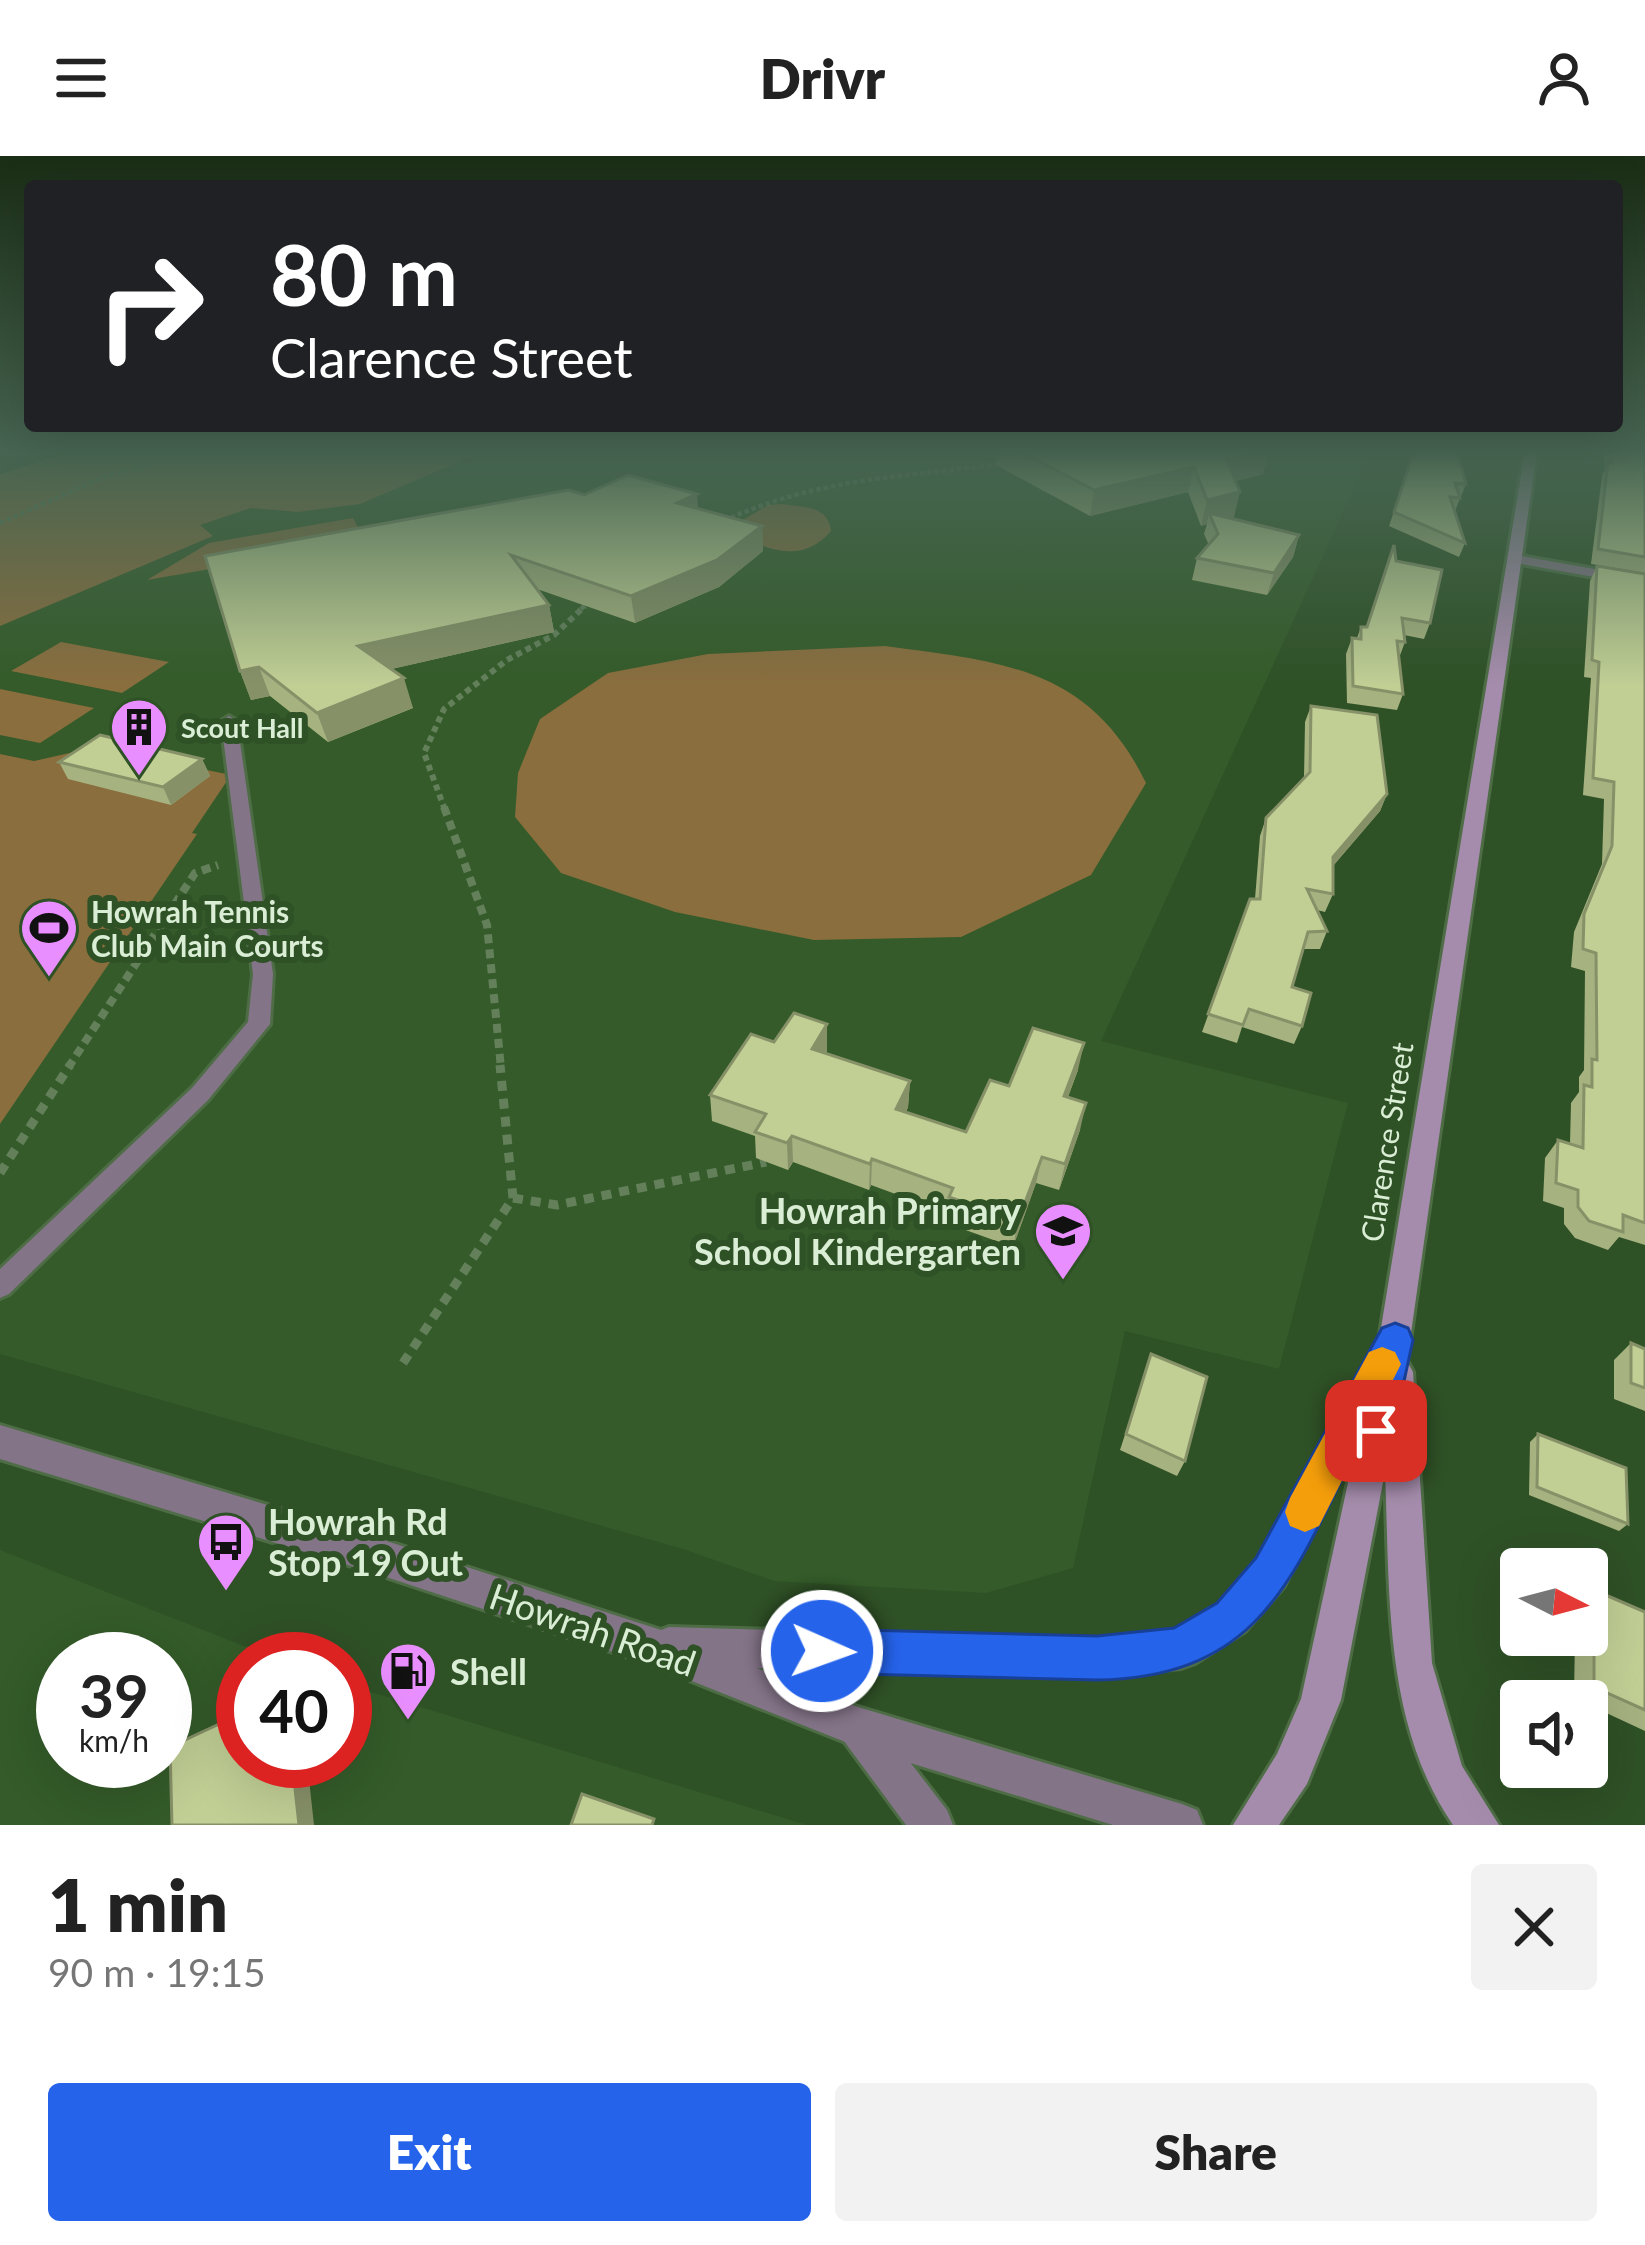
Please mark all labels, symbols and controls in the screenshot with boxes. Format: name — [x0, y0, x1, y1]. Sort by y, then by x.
icon: menu — [48, 45, 114, 111]
icon: person — [1531, 45, 1597, 111]
text: Drivr — [760, 46, 885, 111]
text: 80 m — [270, 223, 458, 324]
icon: right — [72, 228, 228, 384]
text: Clarence Street — [270, 325, 633, 390]
building icon: Scout Hall — [108, 696, 170, 778]
place label: Scout Hall — [181, 711, 303, 744]
place label: Howrah Tennis Club Main Courts — [91, 893, 324, 963]
sports icon: Howrah Tennis Club Main Courts — [18, 897, 80, 979]
street label: Clarence Street — [1352, 1039, 1420, 1244]
place label: Howrah Primary School Kindergarten — [694, 1188, 1021, 1273]
school or university icon: Howrah Primary School Kindergarten — [1032, 1200, 1094, 1282]
pin — [1325, 1380, 1427, 1482]
icon: arrive — [1343, 1398, 1409, 1464]
place label: Howrah Rd Stop 19 Out — [268, 1499, 464, 1584]
bus stop icon: Howrah Rd Stop 19 Out — [195, 1511, 257, 1593]
north arrow — [1500, 1548, 1608, 1656]
map controls — [1500, 1548, 1608, 1788]
street label: Howrah Road — [484, 1573, 702, 1685]
position arrow — [759, 1588, 885, 1714]
speed limit sign: 40 — [216, 1632, 372, 1788]
fuel station icon: Shell — [377, 1640, 439, 1722]
place label: Shell — [450, 1649, 527, 1693]
text: 39 — [79, 1659, 149, 1731]
button: sound — [1500, 1680, 1608, 1788]
text: km/h — [79, 1722, 149, 1758]
text: 1 min — [48, 1861, 228, 1947]
button: close — [1471, 1864, 1597, 1990]
text: 90 m · 19:15 — [48, 1949, 266, 1995]
button: Exit — [48, 2083, 811, 2221]
button: Share — [835, 2083, 1597, 2221]

